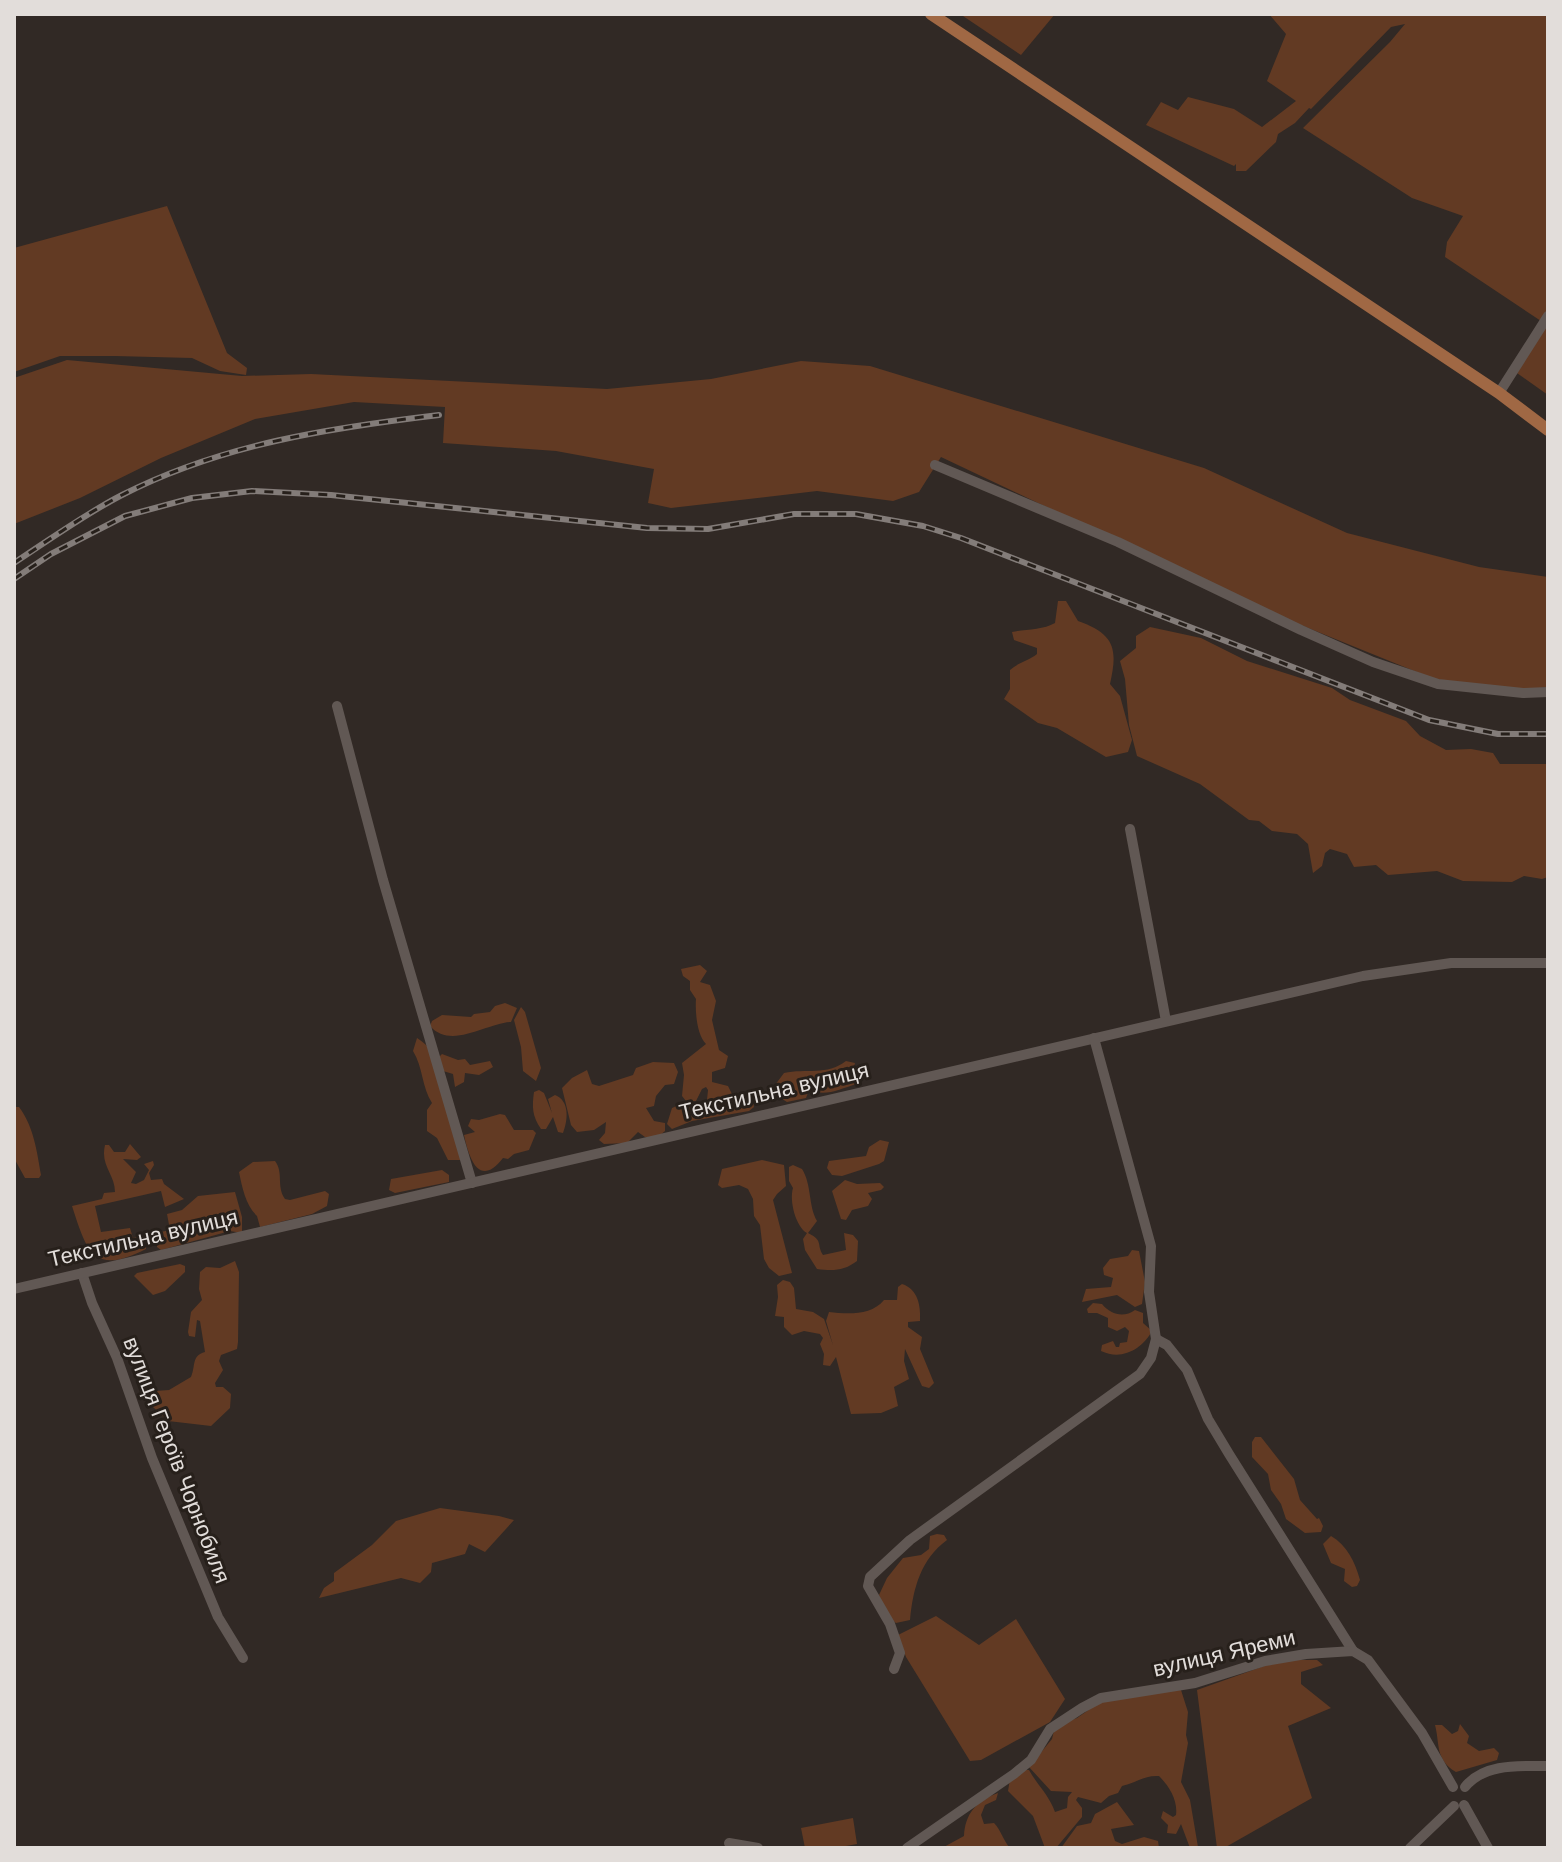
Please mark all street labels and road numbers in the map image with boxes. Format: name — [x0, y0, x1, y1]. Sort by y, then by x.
street label: Текстильна вулиця — [677, 1057, 871, 1125]
street label: Текстильна вулиця — [46, 1204, 240, 1272]
street label: вулиця Героїв Чорнобиля — [118, 1333, 236, 1587]
street label: вулиця Яреми — [1150, 1624, 1298, 1682]

